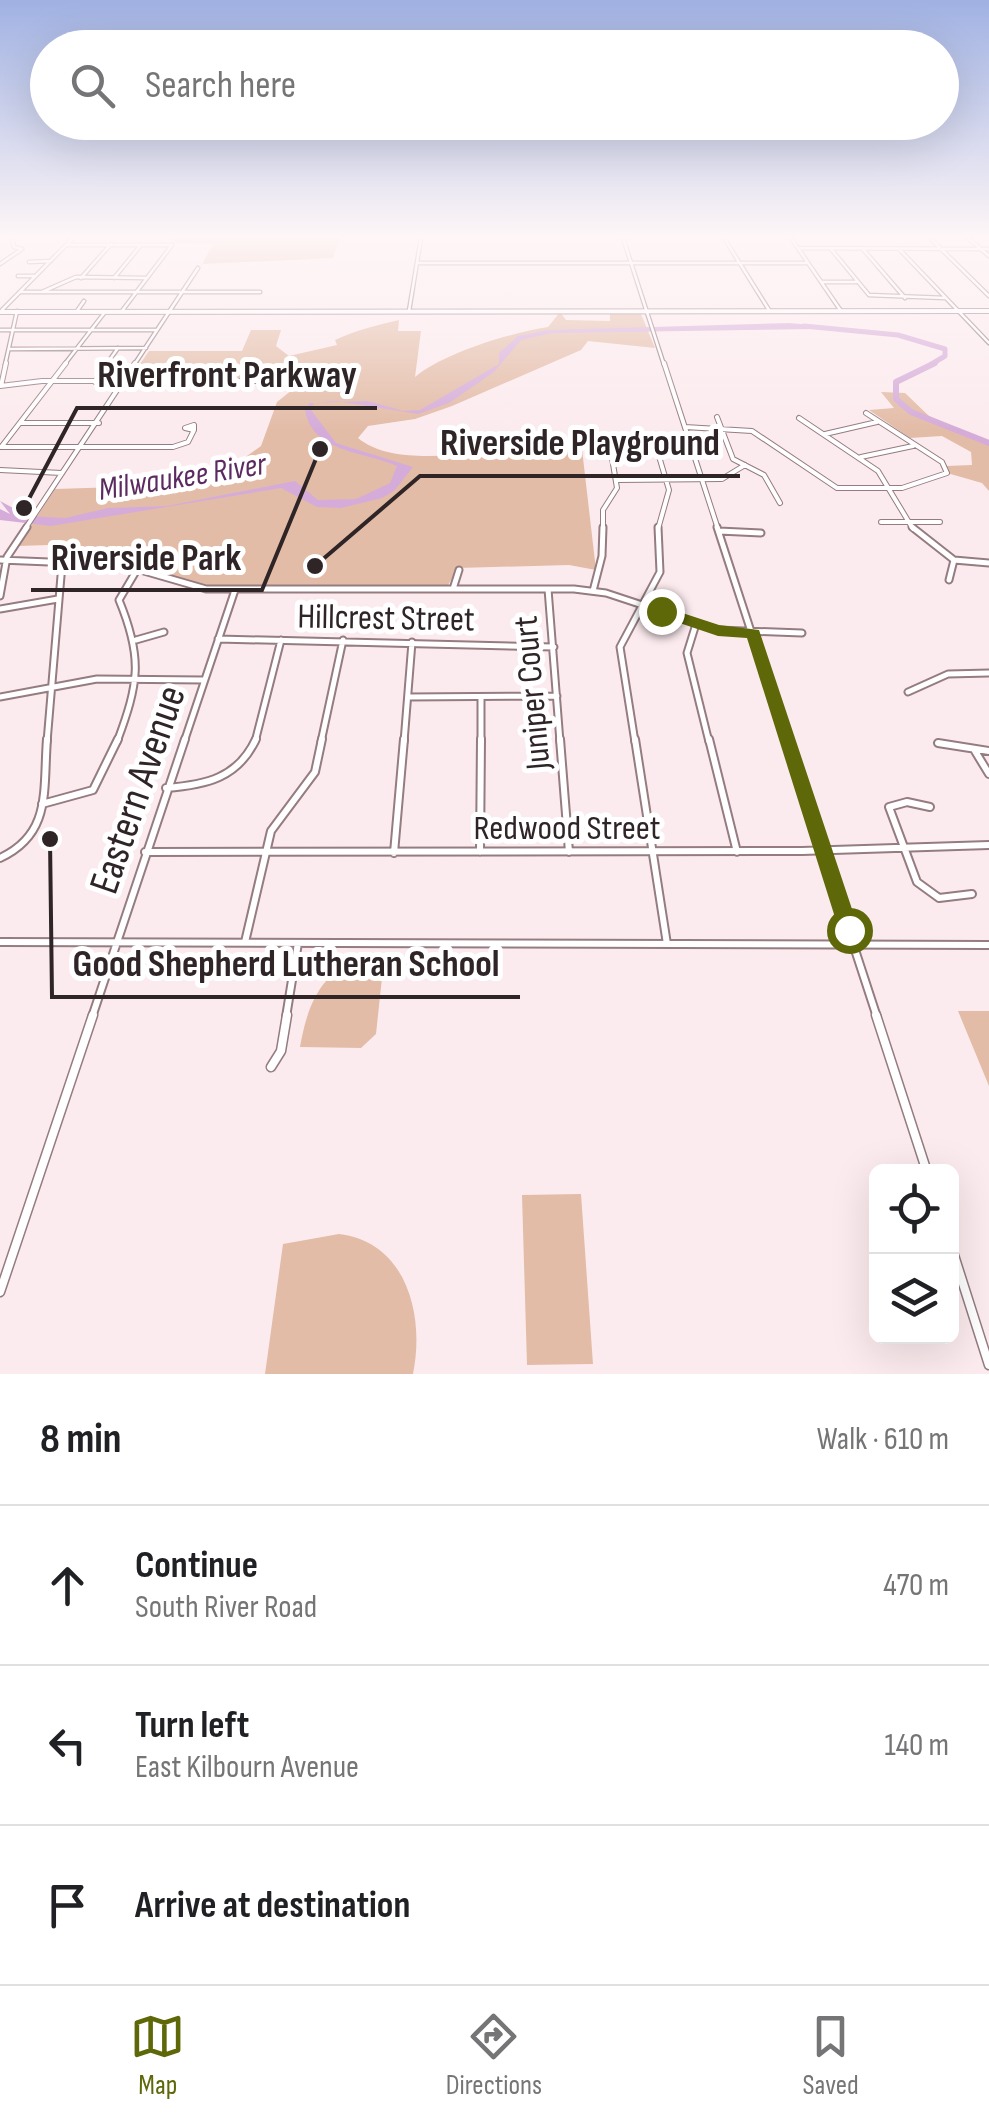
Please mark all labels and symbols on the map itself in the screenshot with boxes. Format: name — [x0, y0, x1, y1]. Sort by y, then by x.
callout: Riverfront Parkway — [77, 340, 377, 408]
text: Riverfront Parkway — [97, 353, 357, 398]
callout: Riverside Playground — [420, 408, 740, 476]
text: Riverside Playground — [440, 421, 720, 466]
water label: Milwaukee River — [96, 445, 270, 510]
callout: Riverside Park — [31, 522, 262, 590]
text: Riverside Park — [51, 536, 241, 581]
route end — [639, 589, 685, 635]
street label: Hillcrest Street — [297, 595, 475, 642]
street label: Juniper Court — [504, 614, 561, 773]
street label: Eastern Avenue — [79, 679, 198, 901]
street label: Redwood Street — [474, 807, 660, 850]
route start — [827, 908, 873, 954]
callout: Good Shepherd Lutheran School — [52, 929, 520, 997]
text: Good Shepherd Lutheran School — [72, 942, 500, 987]

